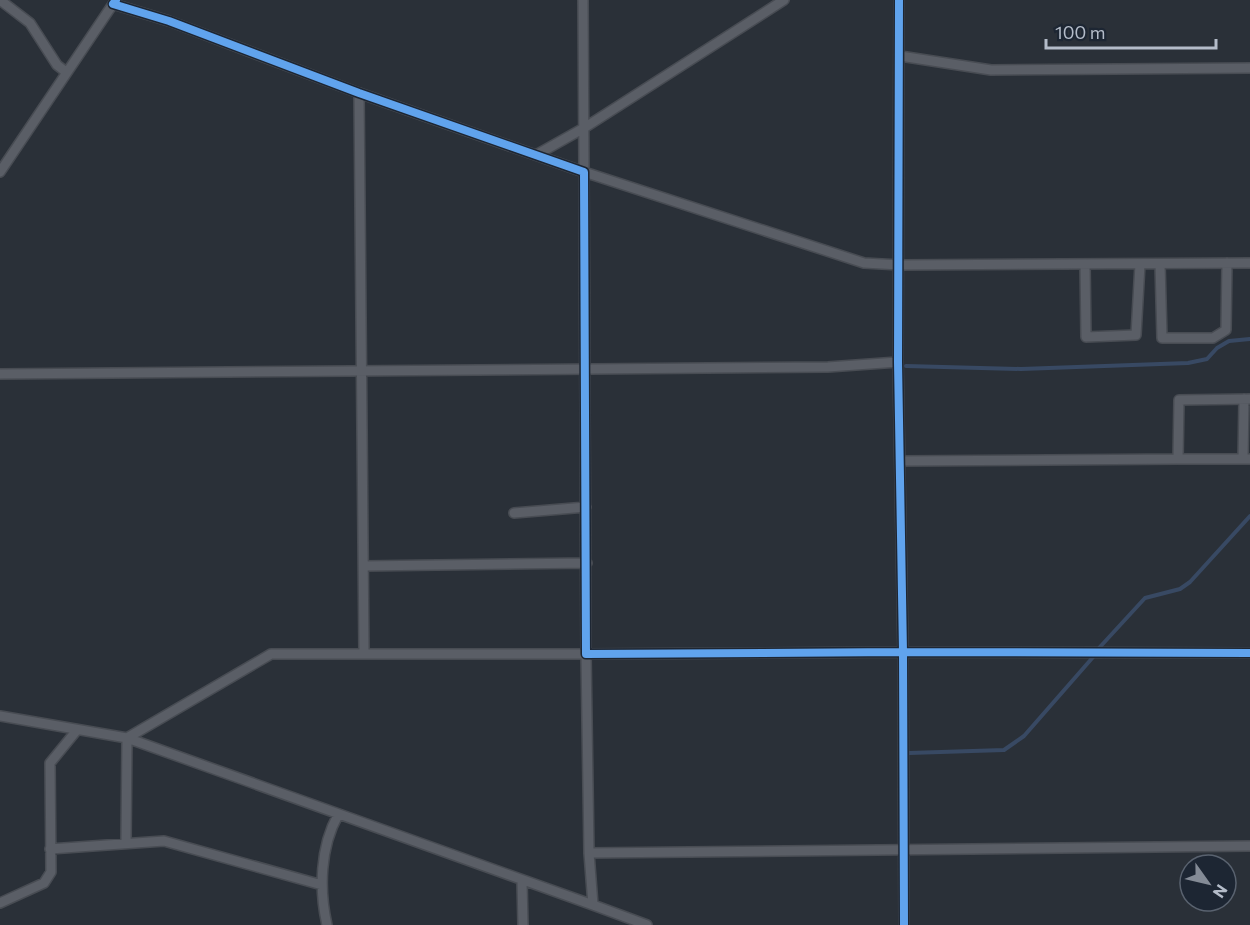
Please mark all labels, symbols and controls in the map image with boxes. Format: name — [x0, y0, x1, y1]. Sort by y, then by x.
scale bar — [1046, 12, 1216, 50]
text: 100 m — [1055, 21, 1105, 43]
north arrow — [1178, 853, 1238, 913]
text: N — [1210, 881, 1232, 902]

